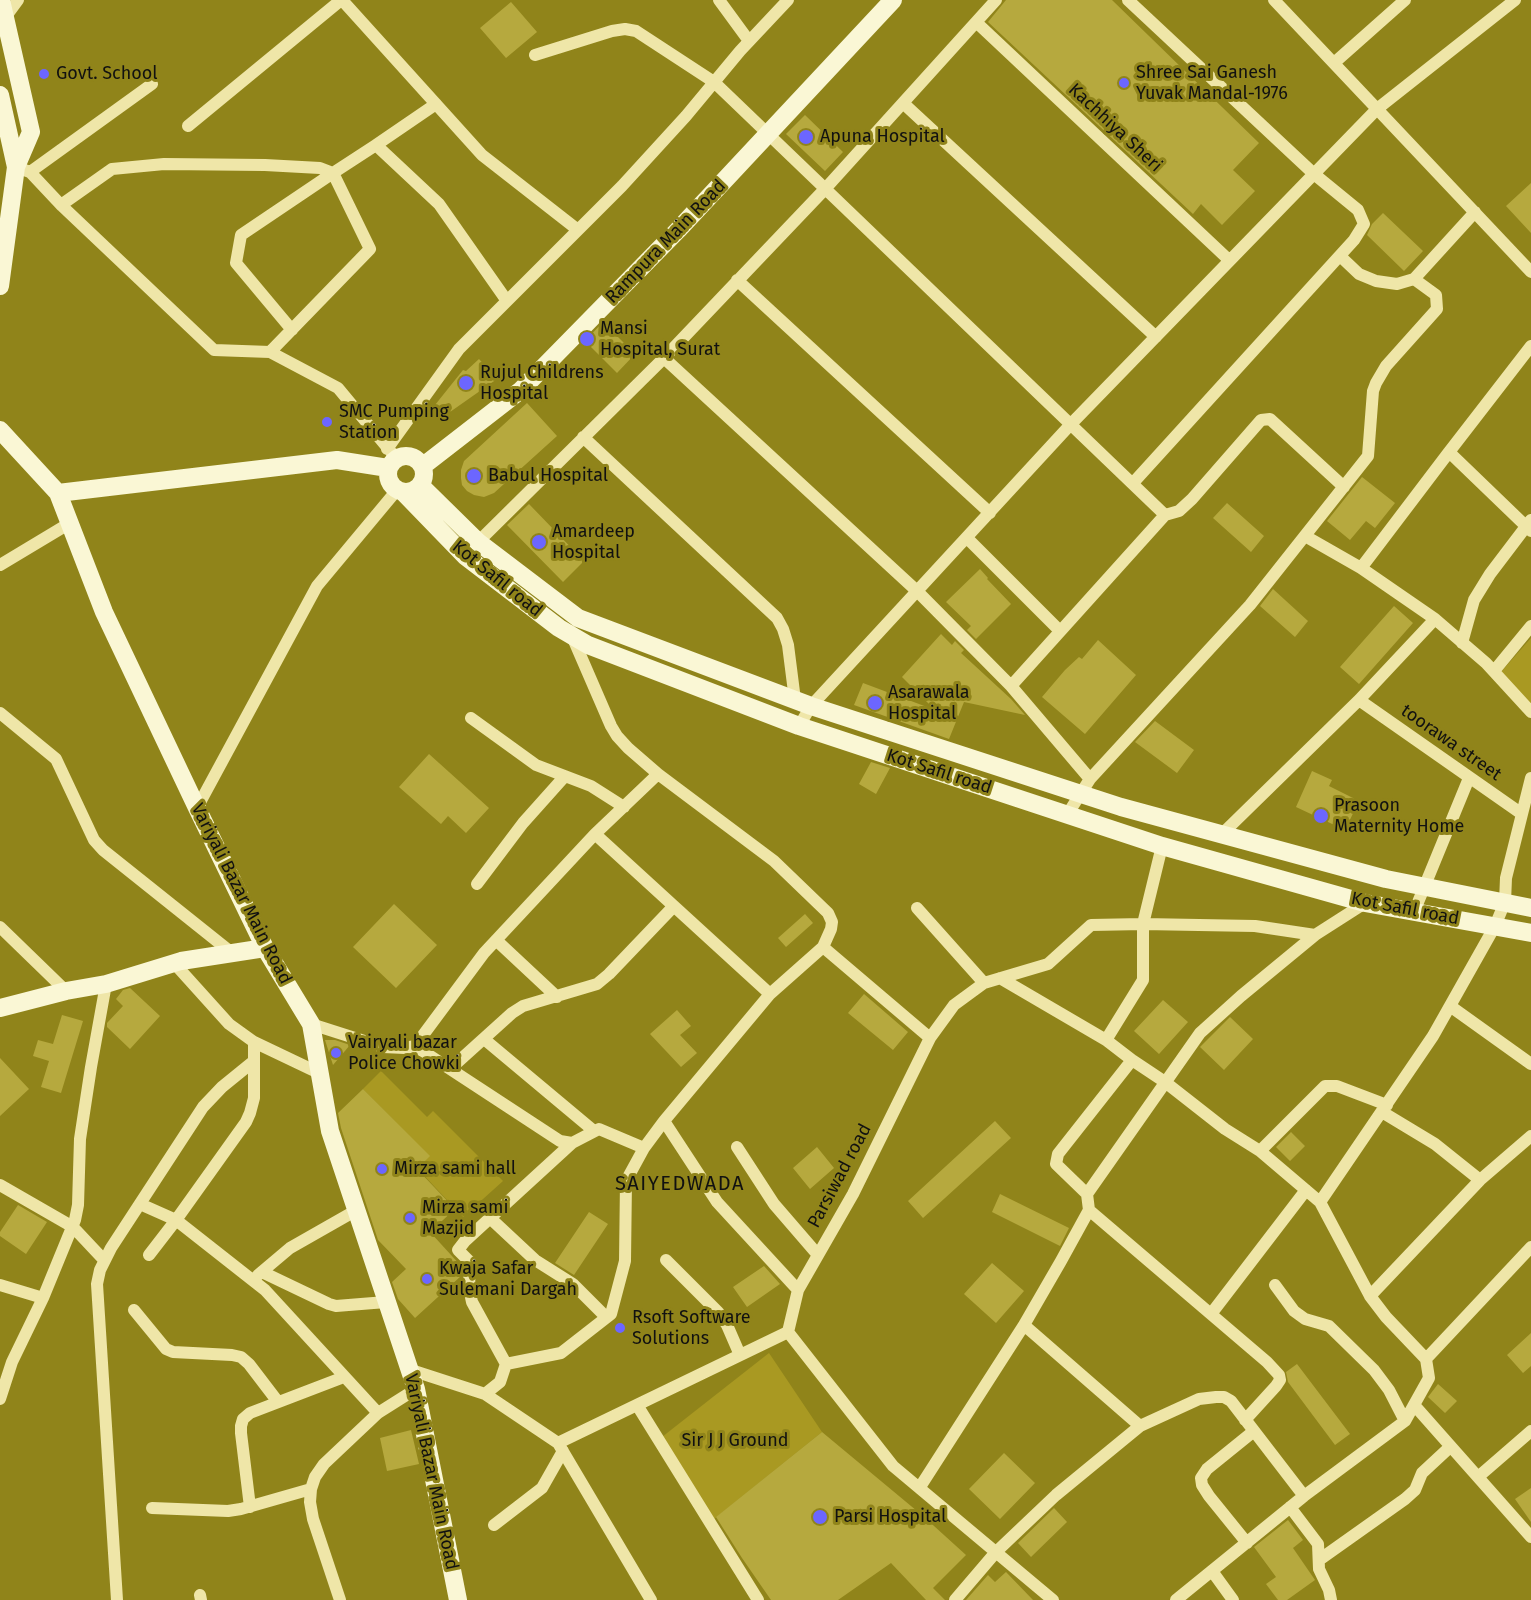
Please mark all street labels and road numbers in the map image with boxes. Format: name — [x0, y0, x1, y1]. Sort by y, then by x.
street label: Kachhiya Sheri — [1064, 79, 1166, 177]
street label: Rampura Main Road — [601, 176, 731, 308]
street label: Kot Safil road — [448, 536, 546, 622]
street label: toorawa street — [1396, 700, 1506, 786]
street label: Kot Safil road — [884, 745, 994, 799]
street label: Variyali Bazar Main Road — [186, 800, 296, 988]
street label: Kot Safil road — [1349, 888, 1461, 930]
street label: Parsiwad road — [804, 1120, 876, 1232]
street label: Variyali Bazar Main Road — [400, 1372, 462, 1572]

